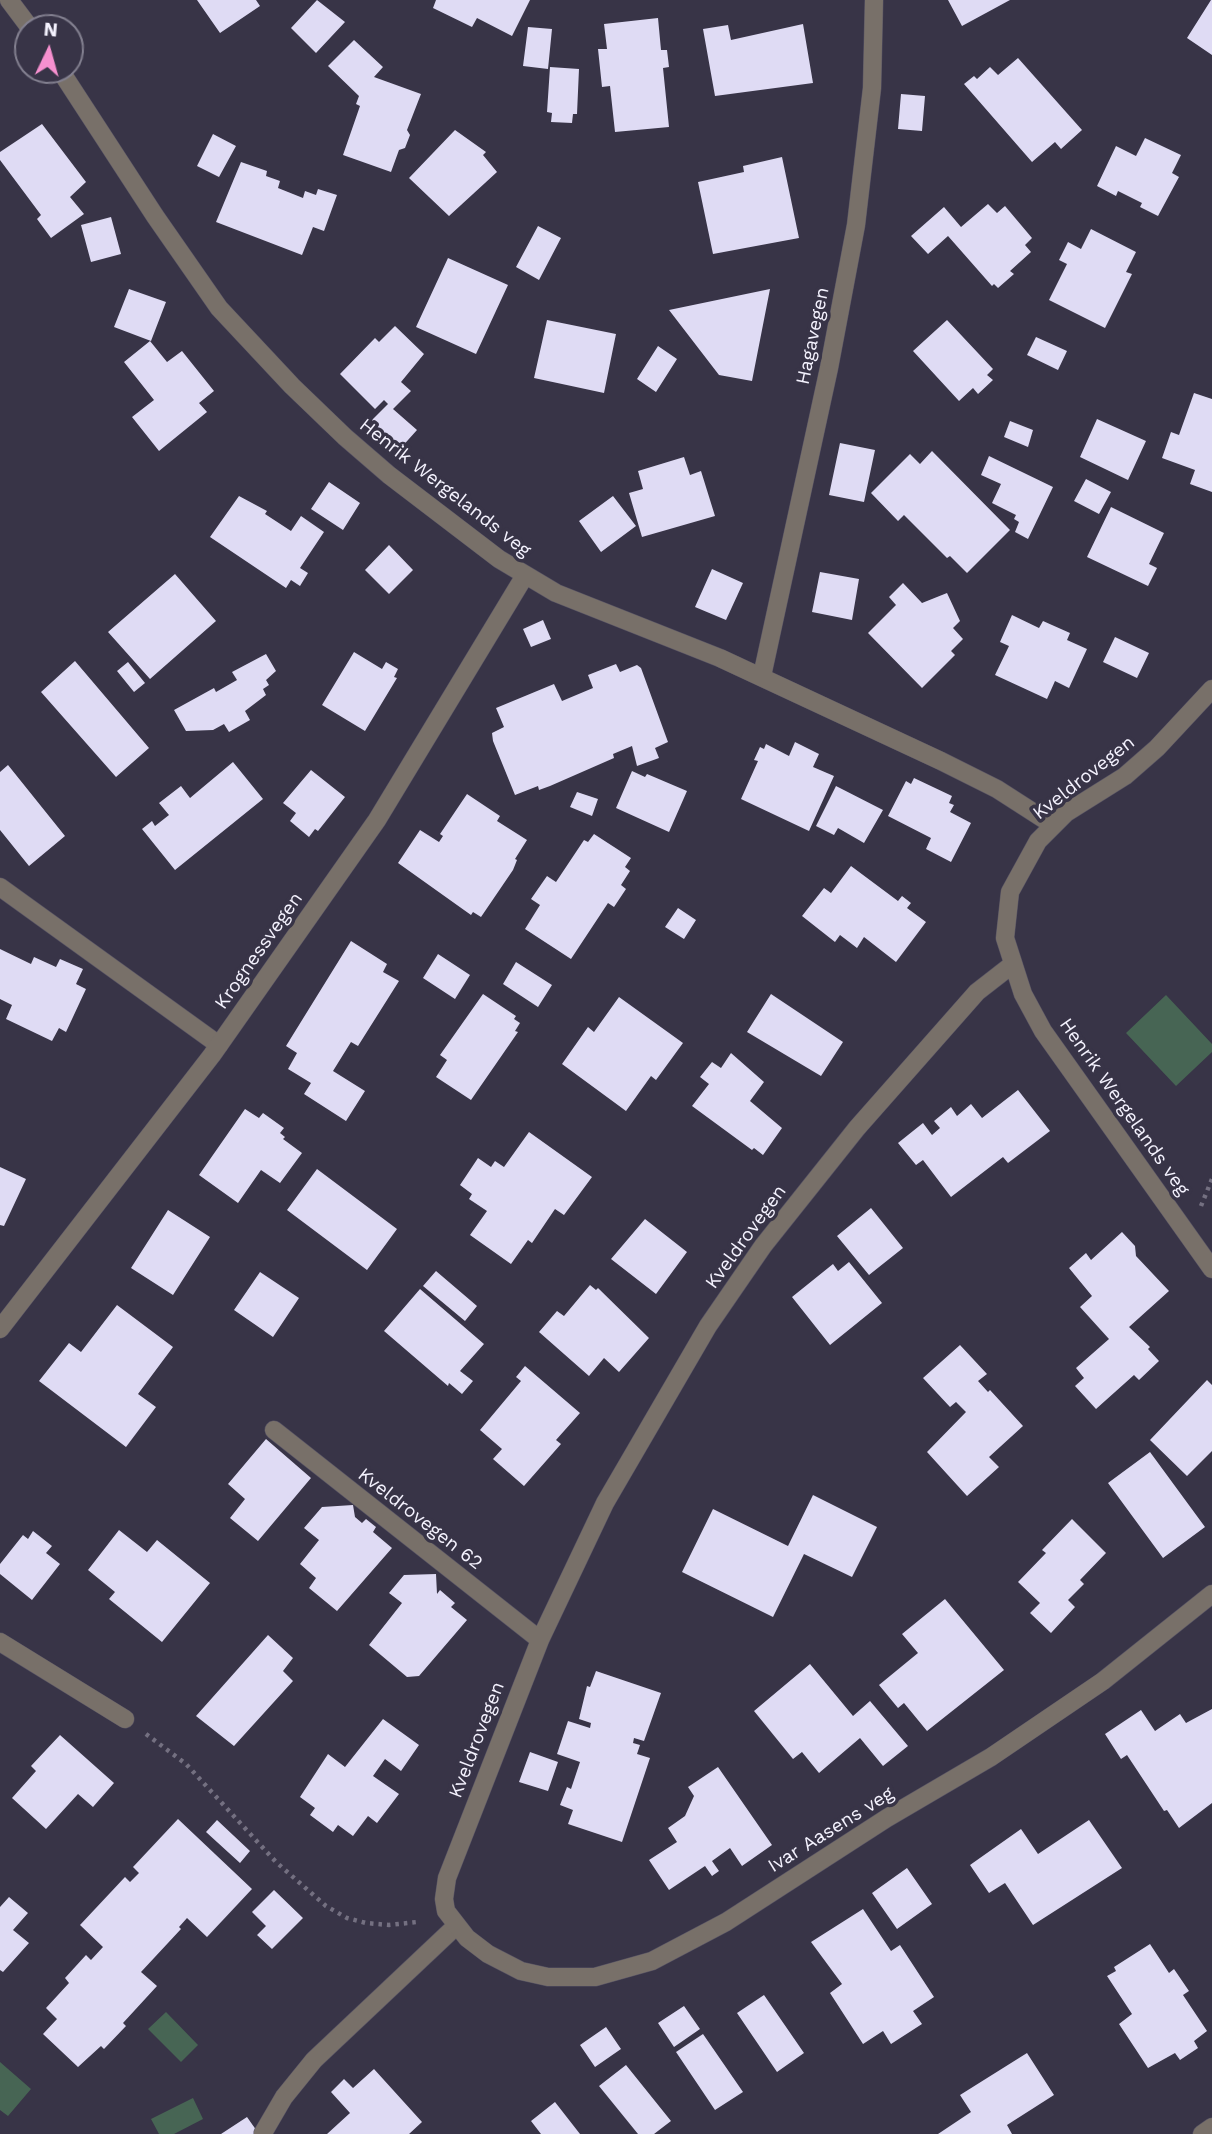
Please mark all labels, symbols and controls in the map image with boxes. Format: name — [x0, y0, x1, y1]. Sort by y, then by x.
north arrow — [14, 14, 84, 84]
text: N — [43, 18, 59, 42]
street label: Hagavegen — [792, 285, 834, 387]
street label: Henrik Wergelands veg — [355, 414, 535, 562]
street label: Kveldrovegen — [1029, 731, 1139, 825]
street label: Krognessvegen — [210, 888, 308, 1014]
street label: Henrik Wergelands veg — [1054, 1014, 1194, 1200]
street label: Kveldrovegen — [701, 1181, 791, 1293]
street label: Kveldrovegen 62 — [353, 1463, 487, 1575]
street label: Kveldrovegen — [444, 1679, 510, 1801]
street label: Ivar Aasens veg — [764, 1782, 898, 1878]

